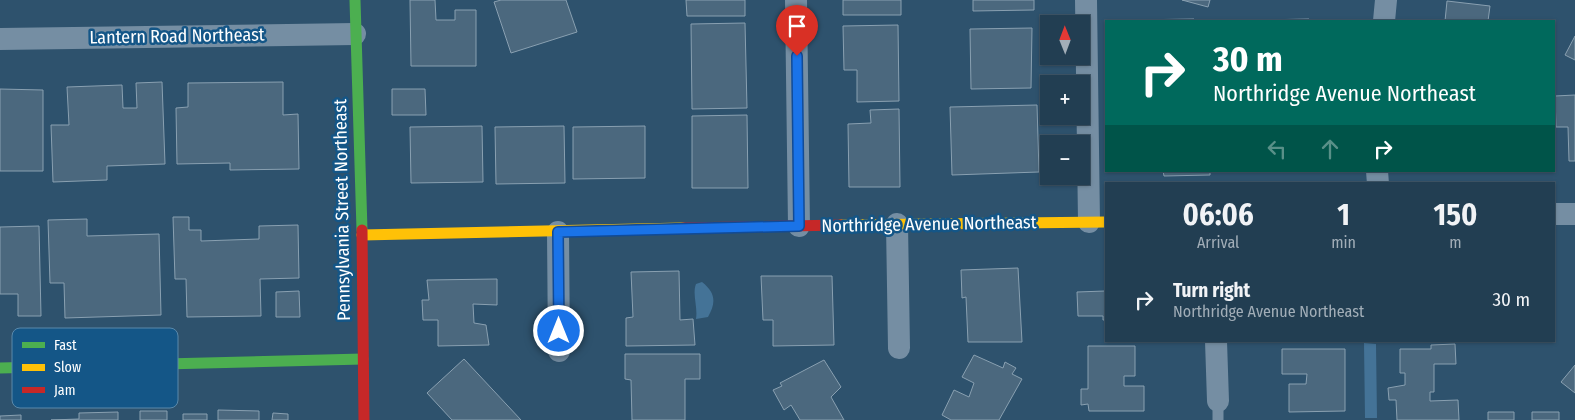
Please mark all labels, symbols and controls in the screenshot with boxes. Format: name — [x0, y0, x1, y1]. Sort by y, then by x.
pin — [776, 5, 818, 56]
icon: arrive — [783, 12, 811, 40]
north arrow — [1040, 15, 1090, 65]
map controls — [1040, 15, 1090, 185]
street label: Lantern Road Northeast — [89, 23, 265, 49]
text: 30 m — [1213, 38, 1283, 80]
icon: right — [1130, 40, 1195, 105]
button: + — [1040, 75, 1090, 125]
text: Northridge Avenue Northeast — [1213, 80, 1476, 107]
street label: Pennsylvania Street Northeast — [329, 99, 355, 321]
button: − — [1040, 135, 1090, 185]
icon: left — [1263, 135, 1291, 163]
icon: ahead — [1316, 135, 1344, 163]
icon: right — [1369, 135, 1397, 163]
text: 06:06 — [1183, 197, 1254, 233]
text: 1 — [1337, 197, 1350, 233]
text: 150 — [1434, 197, 1477, 233]
street label: Northridge Avenue Northeast — [821, 211, 1037, 237]
text: Arrival — [1197, 233, 1239, 252]
text: min — [1331, 233, 1356, 252]
text: m — [1449, 233, 1462, 252]
text: Turn right — [1173, 279, 1250, 302]
icon: right — [1130, 286, 1158, 314]
text: 30 m — [1492, 288, 1530, 311]
text: Northridge Avenue Northeast — [1173, 302, 1364, 321]
position arrow — [532, 304, 584, 356]
legend — [12, 328, 178, 408]
text: Fast — [54, 337, 77, 354]
text: Slow — [54, 359, 81, 376]
text: Jam — [54, 382, 75, 399]

